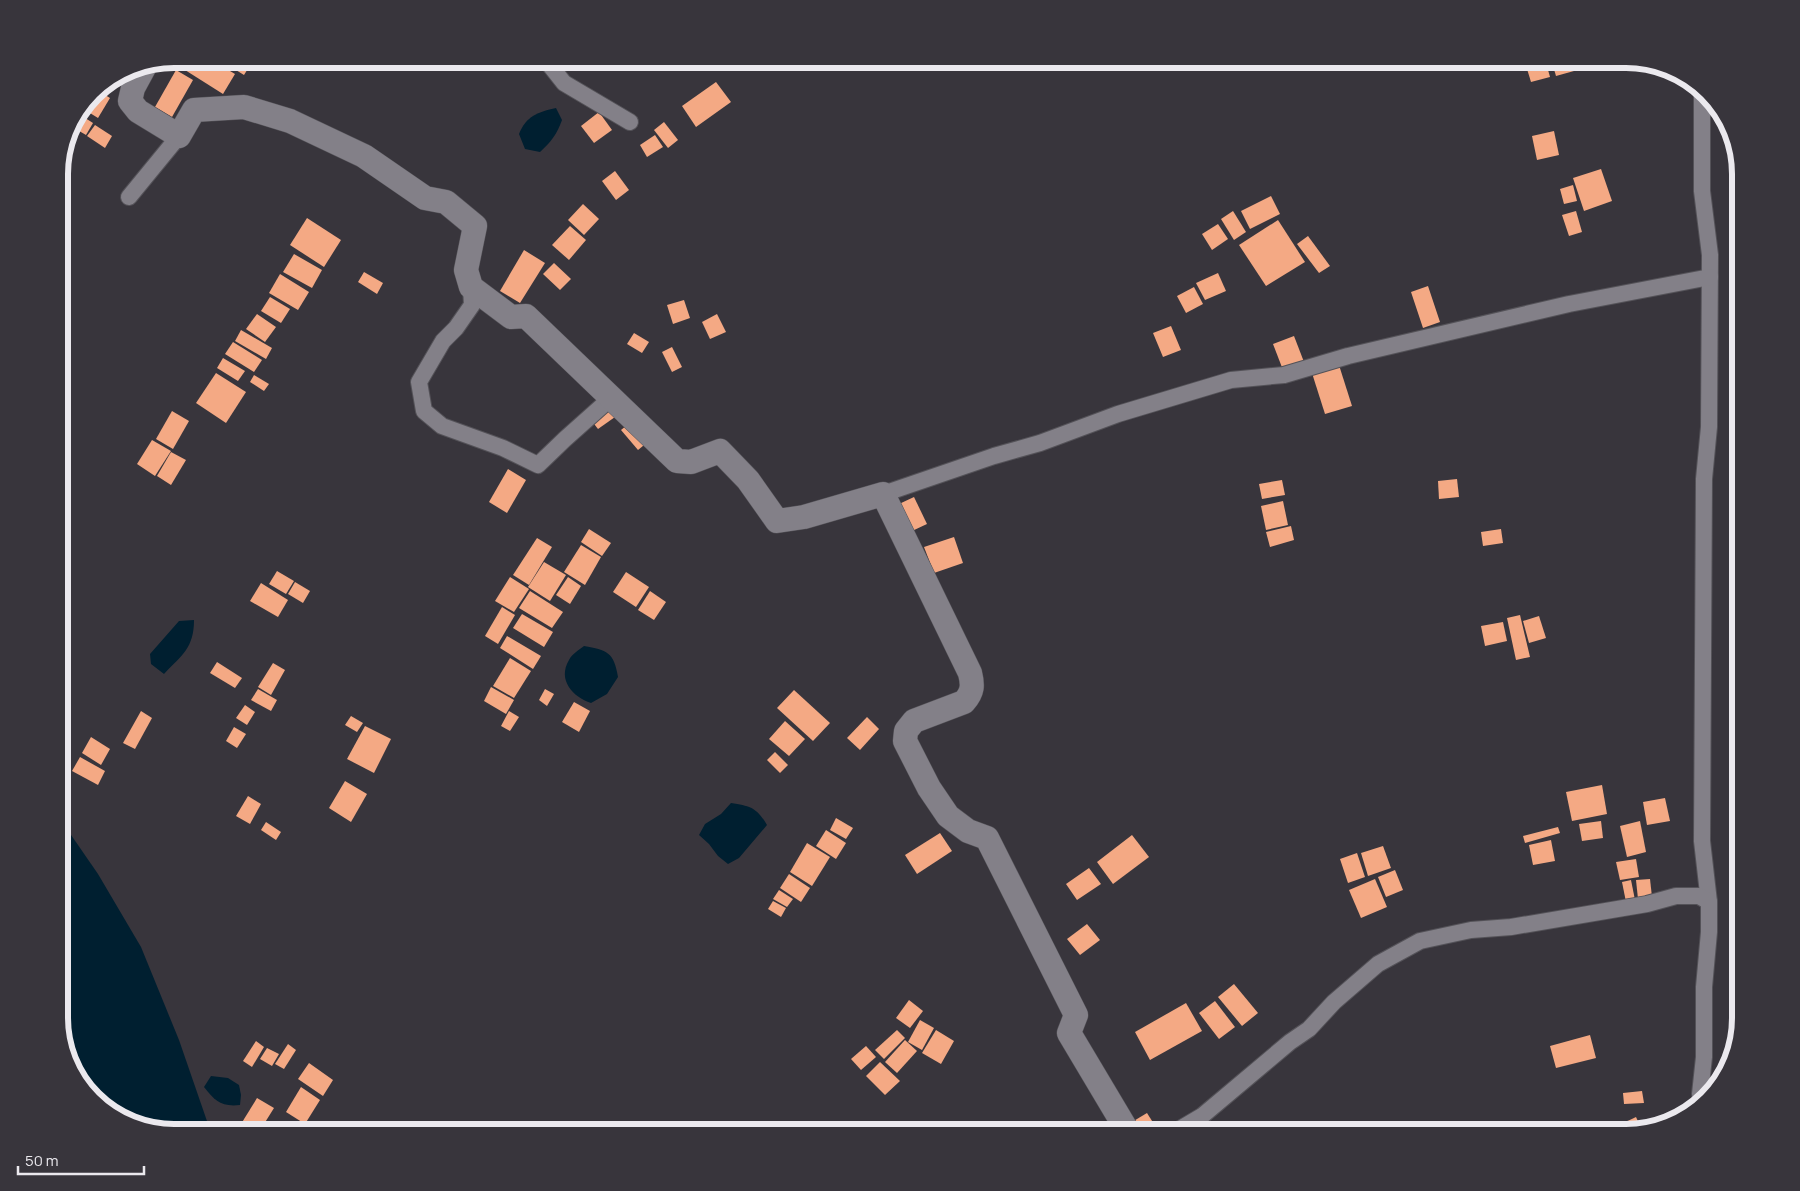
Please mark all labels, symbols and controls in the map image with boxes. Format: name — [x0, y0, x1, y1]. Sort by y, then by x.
scale bar — [18, 1144, 144, 1176]
text: 50 m — [25, 1150, 59, 1171]

